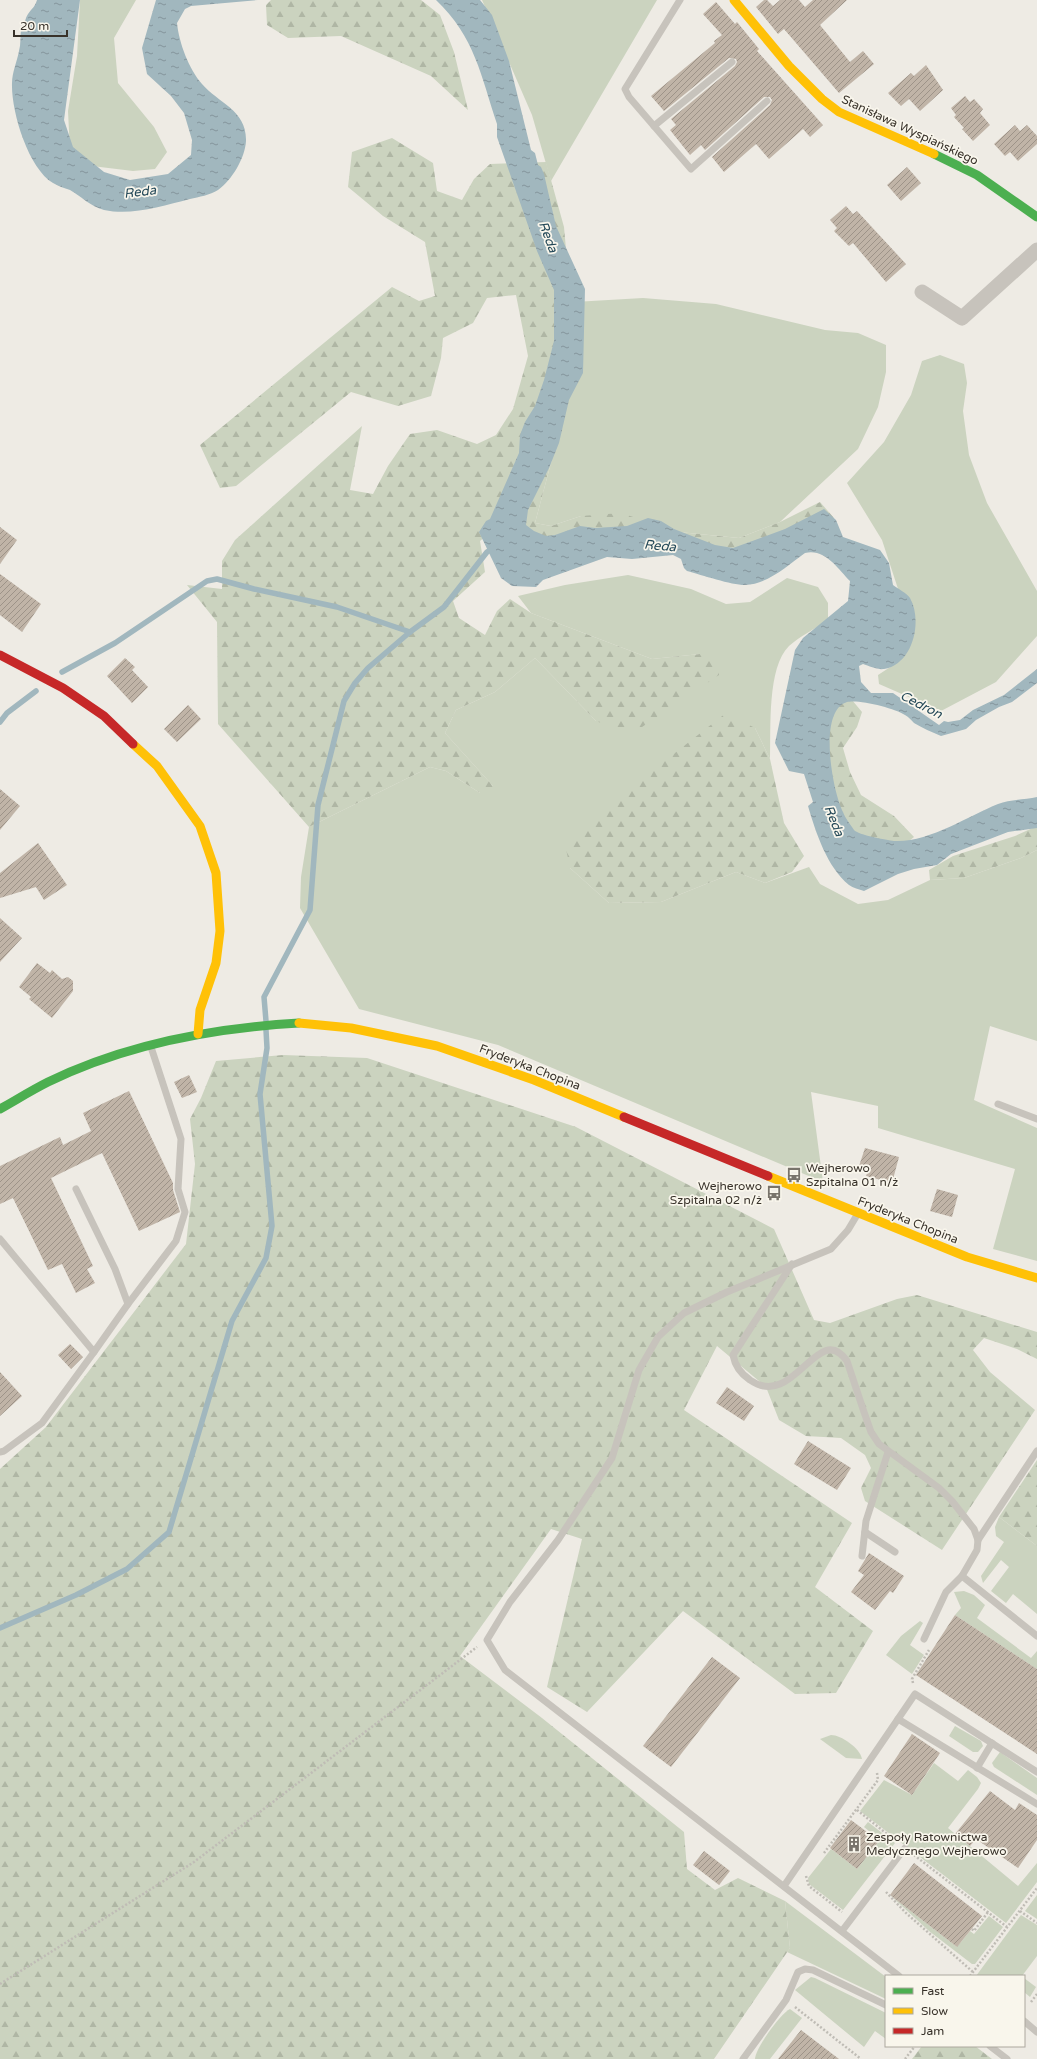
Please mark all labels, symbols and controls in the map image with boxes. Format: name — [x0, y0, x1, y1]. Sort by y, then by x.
scale bar — [14, 12, 67, 38]
text: 20 m — [20, 19, 49, 33]
street label: Stanisława Wyspiańskiego — [839, 92, 981, 168]
water label: Reda — [123, 182, 158, 202]
water label: Reda — [535, 219, 561, 255]
water label: Reda — [643, 537, 677, 555]
water label: Cedron — [897, 688, 946, 723]
water label: Reda — [821, 803, 848, 840]
street label: Fryderyka Chopina — [477, 1041, 583, 1093]
place label: Wejherowo Szpitalna 01 n/ż — [806, 1161, 898, 1189]
bus stop icon: Wejherowo Szpitalna 01 n/ż — [785, 1166, 803, 1184]
place label: Wejherowo Szpitalna 02 n/ż — [670, 1179, 762, 1207]
bus stop icon: Wejherowo Szpitalna 02 n/ż — [765, 1184, 783, 1202]
street label: Fryderyka Chopina — [856, 1193, 960, 1247]
place label: Zespoły Ratownictwa Medycznego Wejherowo — [866, 1830, 1007, 1858]
building icon: Zespoły Ratownictwa Medycznego Wejherowo — [845, 1835, 863, 1853]
legend — [885, 1975, 1025, 2047]
text: Fast — [921, 1984, 945, 1998]
text: Slow — [921, 2004, 948, 2018]
text: Jam — [921, 2024, 944, 2038]

